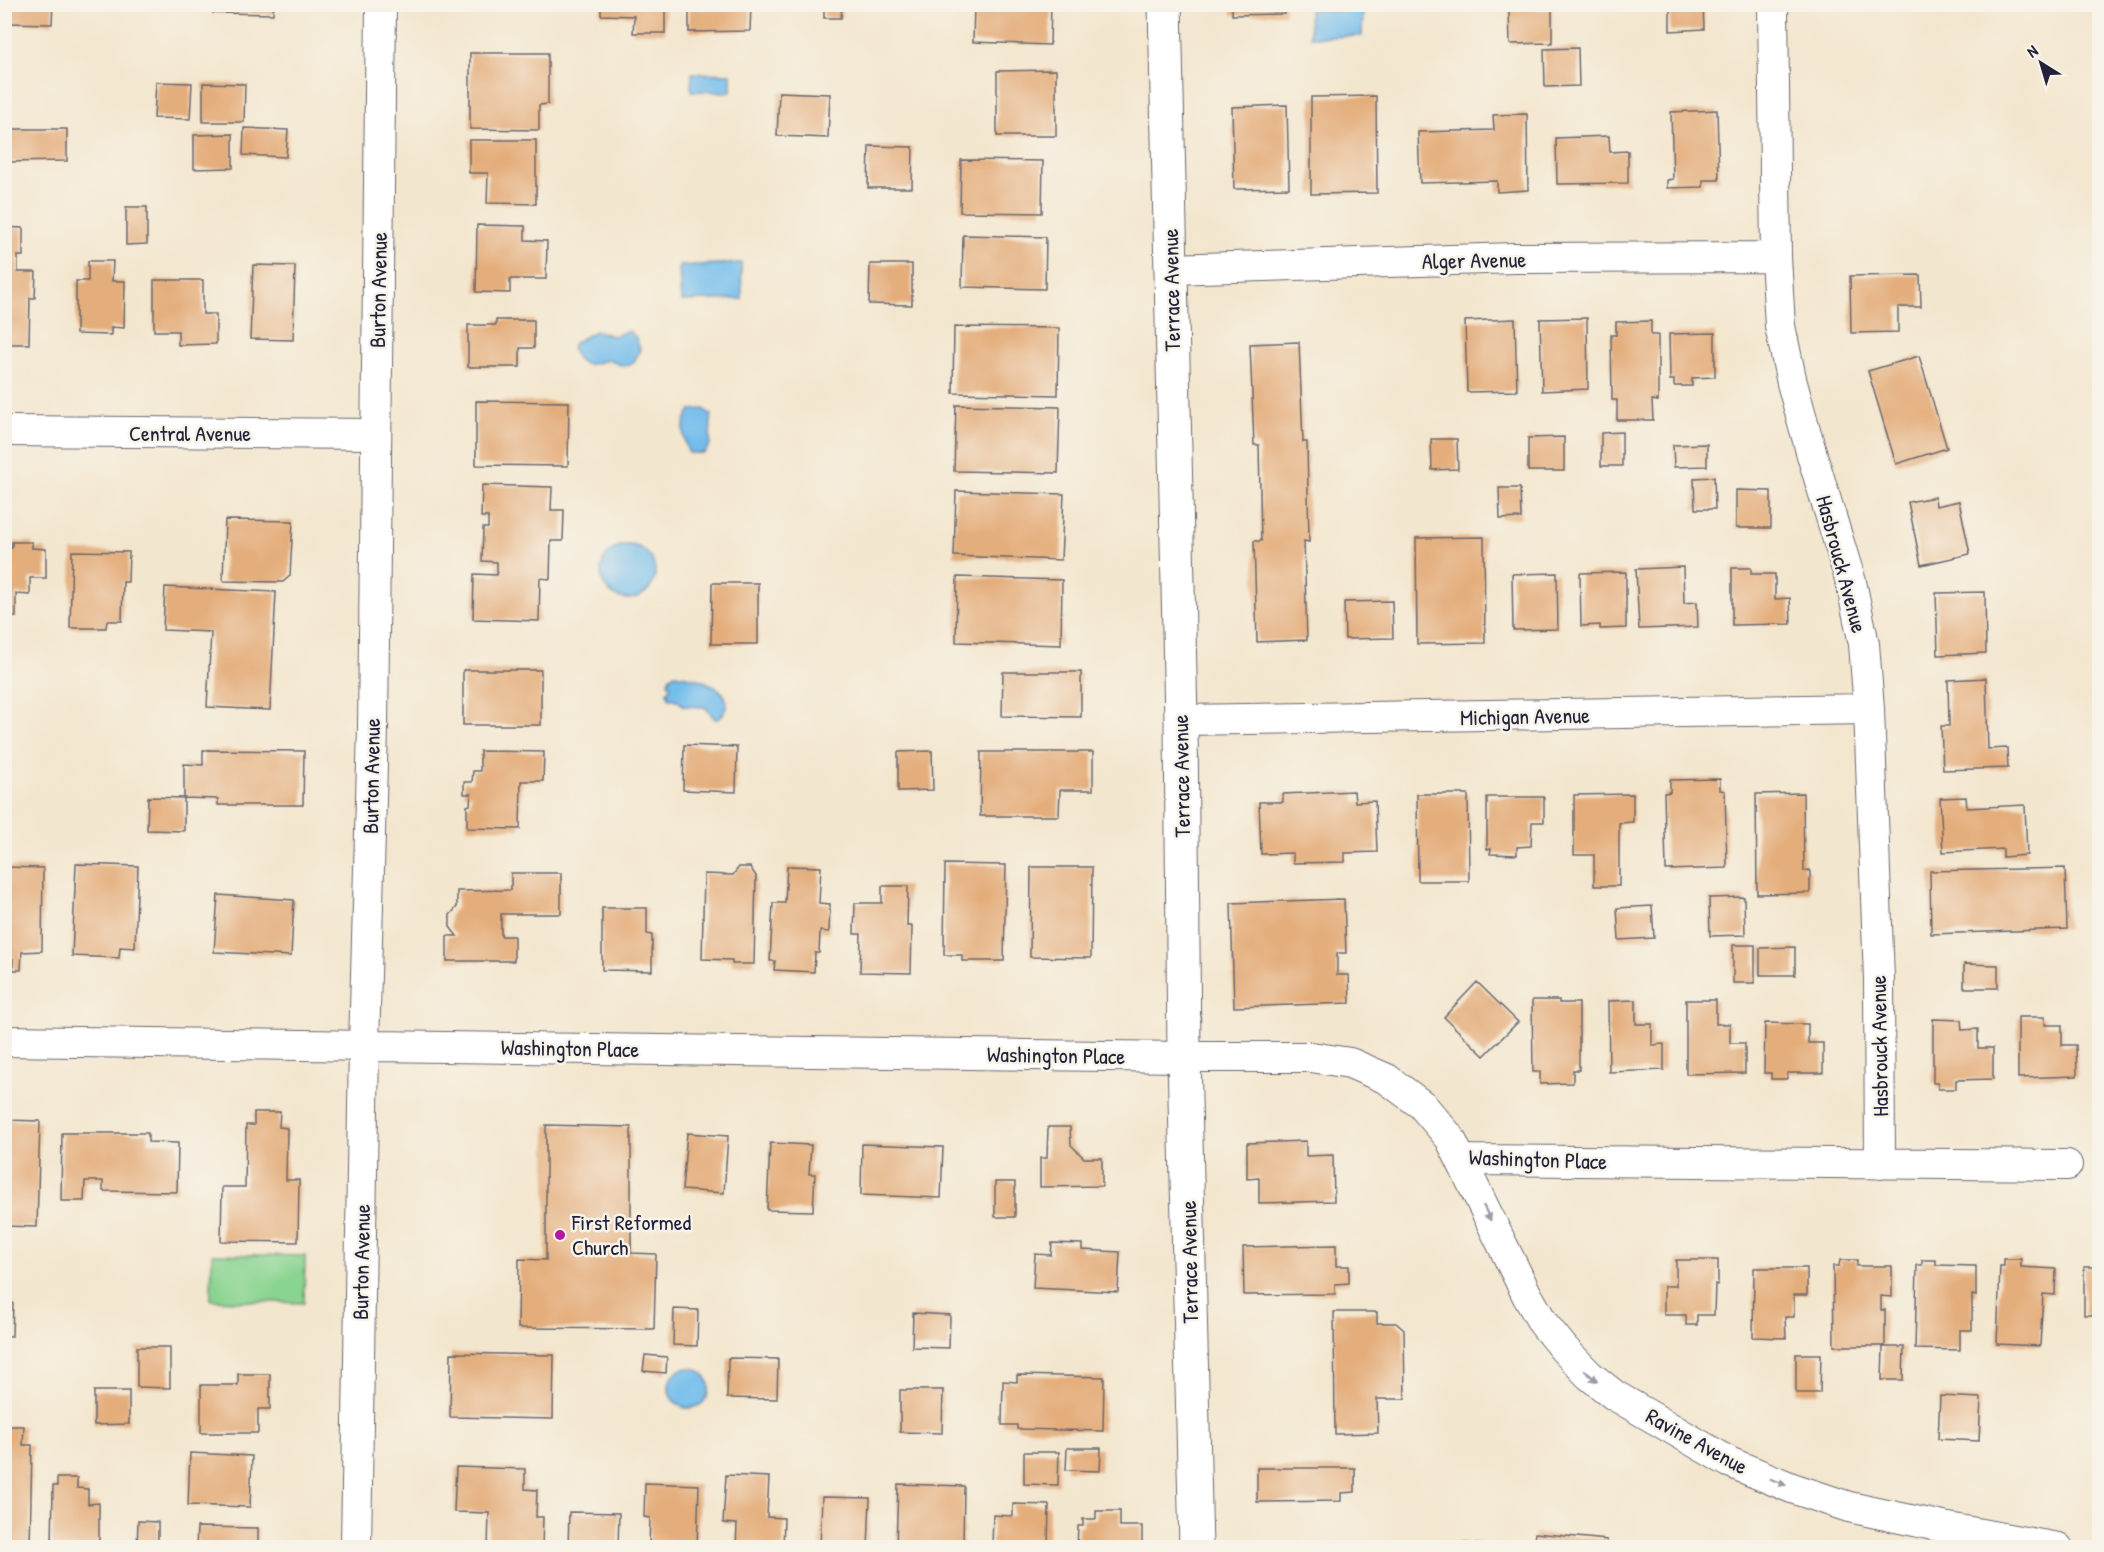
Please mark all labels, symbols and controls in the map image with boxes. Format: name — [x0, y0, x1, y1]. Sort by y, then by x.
north arrow — [2011, 33, 2071, 93]
text: N — [2022, 39, 2042, 62]
street label: Terrace Avenue — [1155, 228, 1187, 352]
street label: Burton Avenue — [362, 232, 394, 348]
street label: Alger Avenue — [1422, 244, 1527, 276]
street label: Central Avenue — [129, 418, 251, 448]
street label: Hasbrouck Avenue — [1809, 492, 1875, 636]
street label: Michigan Avenue — [1460, 700, 1590, 732]
street label: Terrace Avenue — [1165, 714, 1197, 838]
street label: Burton Avenue — [355, 718, 387, 834]
street label: Hasbrouck Avenue — [1863, 975, 1895, 1117]
street label: Washington Place — [501, 1032, 640, 1064]
street label: Washington Place — [987, 1039, 1126, 1071]
street label: Washington Place — [1468, 1142, 1608, 1176]
street label: Terrace Avenue — [1173, 1200, 1205, 1324]
street label: Burton Avenue — [345, 1204, 377, 1320]
one-way arrow — [1483, 1205, 1492, 1222]
place label: First Reformed Church — [571, 1207, 691, 1262]
marker: First Reformed Church — [553, 1228, 567, 1242]
one-way arrow — [1583, 1369, 1598, 1382]
street label: Ravine Avenue — [1641, 1401, 1753, 1481]
one-way arrow — [1769, 1478, 1787, 1488]

